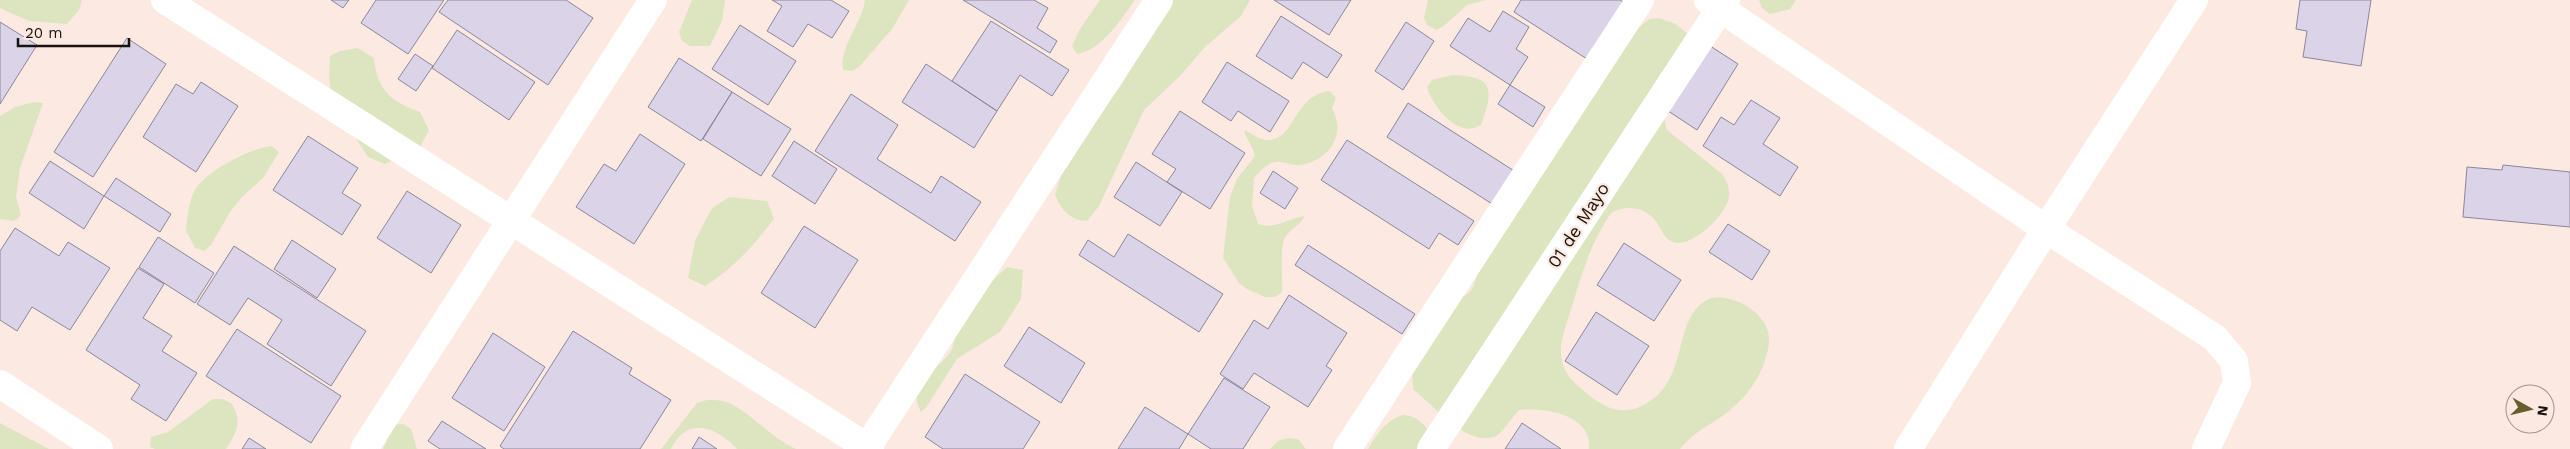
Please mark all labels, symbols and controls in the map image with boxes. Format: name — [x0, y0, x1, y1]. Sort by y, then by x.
scale bar — [18, 15, 129, 47]
text: 20 m — [25, 24, 63, 42]
street label: 01 de Mayo — [1543, 179, 1613, 271]
north arrow — [2505, 384, 2555, 434]
text: N — [2534, 405, 2552, 417]

